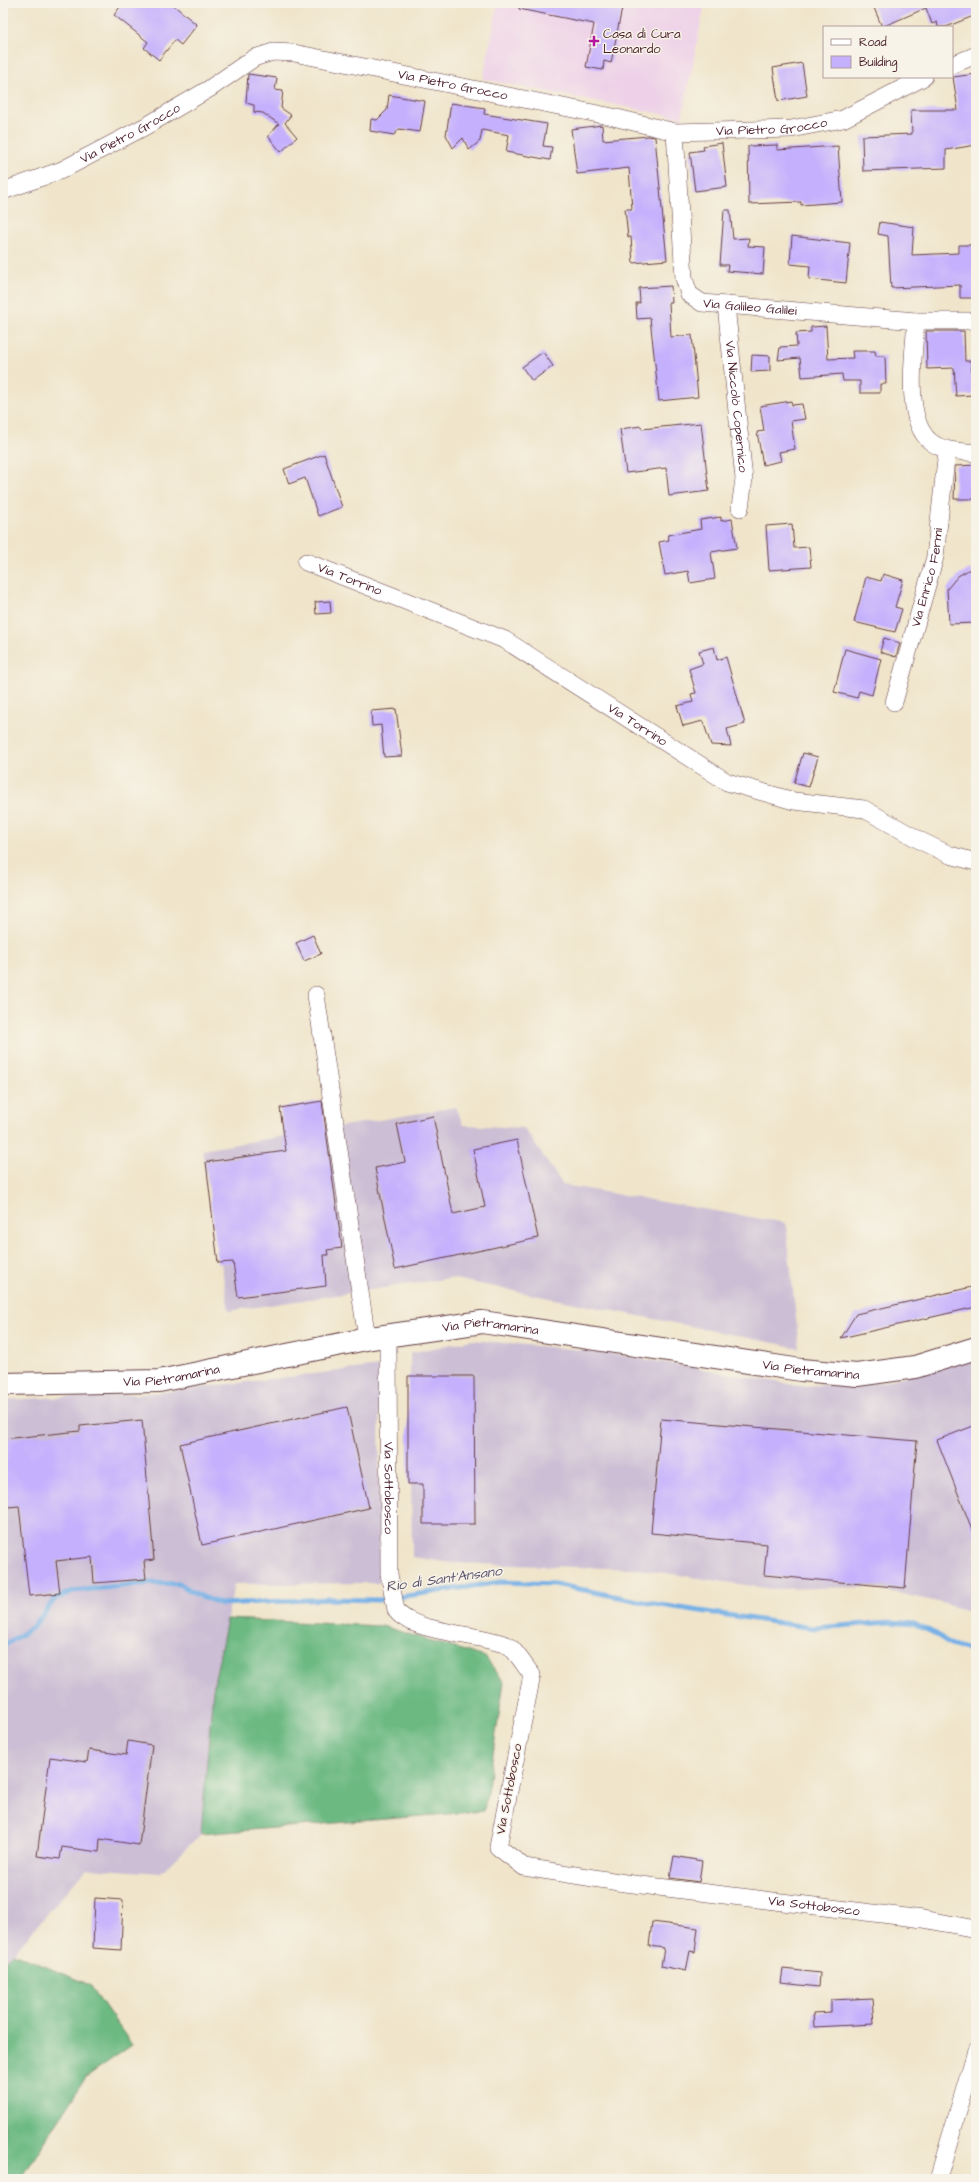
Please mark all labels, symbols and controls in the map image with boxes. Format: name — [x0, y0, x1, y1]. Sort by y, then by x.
place label: Casa di Cura Leonardo — [603, 25, 681, 58]
legend — [823, 26, 953, 78]
text: Road — [859, 34, 887, 51]
marker: Casa di Cura Leonardo — [588, 35, 600, 47]
text: Building — [859, 54, 897, 72]
street label: Via Pietro Grocco — [396, 65, 510, 105]
street label: Via Pietro Grocco — [77, 98, 184, 168]
street label: Via Pietro Grocco — [716, 113, 829, 140]
street label: Via Galileo Galilei — [702, 294, 798, 320]
street label: Via Niccolò Copernico — [721, 340, 752, 474]
street label: Via Enrico Fermi — [907, 527, 947, 629]
street label: Via Torrino — [315, 558, 385, 600]
street label: Via Torrino — [604, 699, 671, 751]
street label: Via Pietramarina — [441, 1313, 540, 1339]
street label: Via Pietramarina — [761, 1355, 861, 1384]
street label: Via Pietramarina — [123, 1360, 222, 1391]
street label: Via Sottobosco — [379, 1442, 398, 1535]
water label: Rio di Sant'Ansano — [385, 1561, 504, 1597]
street label: Via Sottobosco — [491, 1741, 527, 1836]
street label: Via Sottobosco — [767, 1891, 862, 1920]

